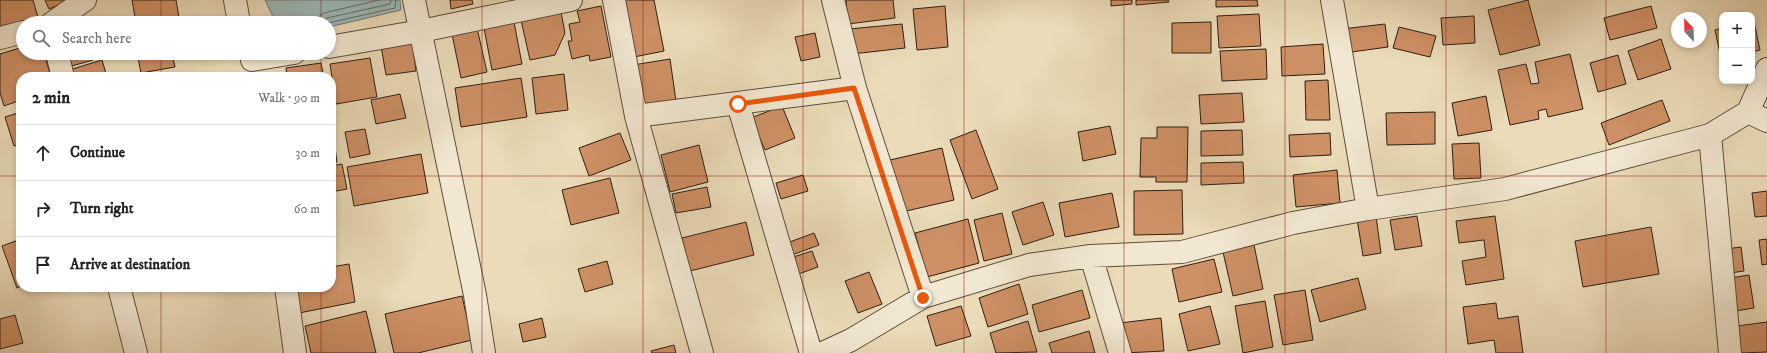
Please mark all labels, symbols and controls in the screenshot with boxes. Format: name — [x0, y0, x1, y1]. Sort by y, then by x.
north arrow — [1671, 12, 1707, 48]
map controls — [1719, 12, 1755, 84]
button: + — [1719, 12, 1755, 48]
search box — [16, 16, 336, 60]
icon: search — [30, 27, 52, 49]
text: Search here — [62, 29, 131, 48]
button: − — [1719, 48, 1755, 84]
text: 2 min — [32, 87, 70, 109]
text: Walk · 90 m — [258, 90, 320, 106]
route start — [729, 95, 747, 113]
icon: ahead — [32, 142, 54, 164]
text: Continue — [70, 143, 125, 162]
text: 30 m — [296, 145, 320, 161]
icon: right — [32, 198, 54, 220]
text: Turn right — [70, 199, 133, 218]
text: 60 m — [294, 201, 320, 217]
icon: arrive — [32, 254, 54, 276]
text: Arrive at destination — [70, 255, 190, 274]
route end — [914, 289, 932, 307]

